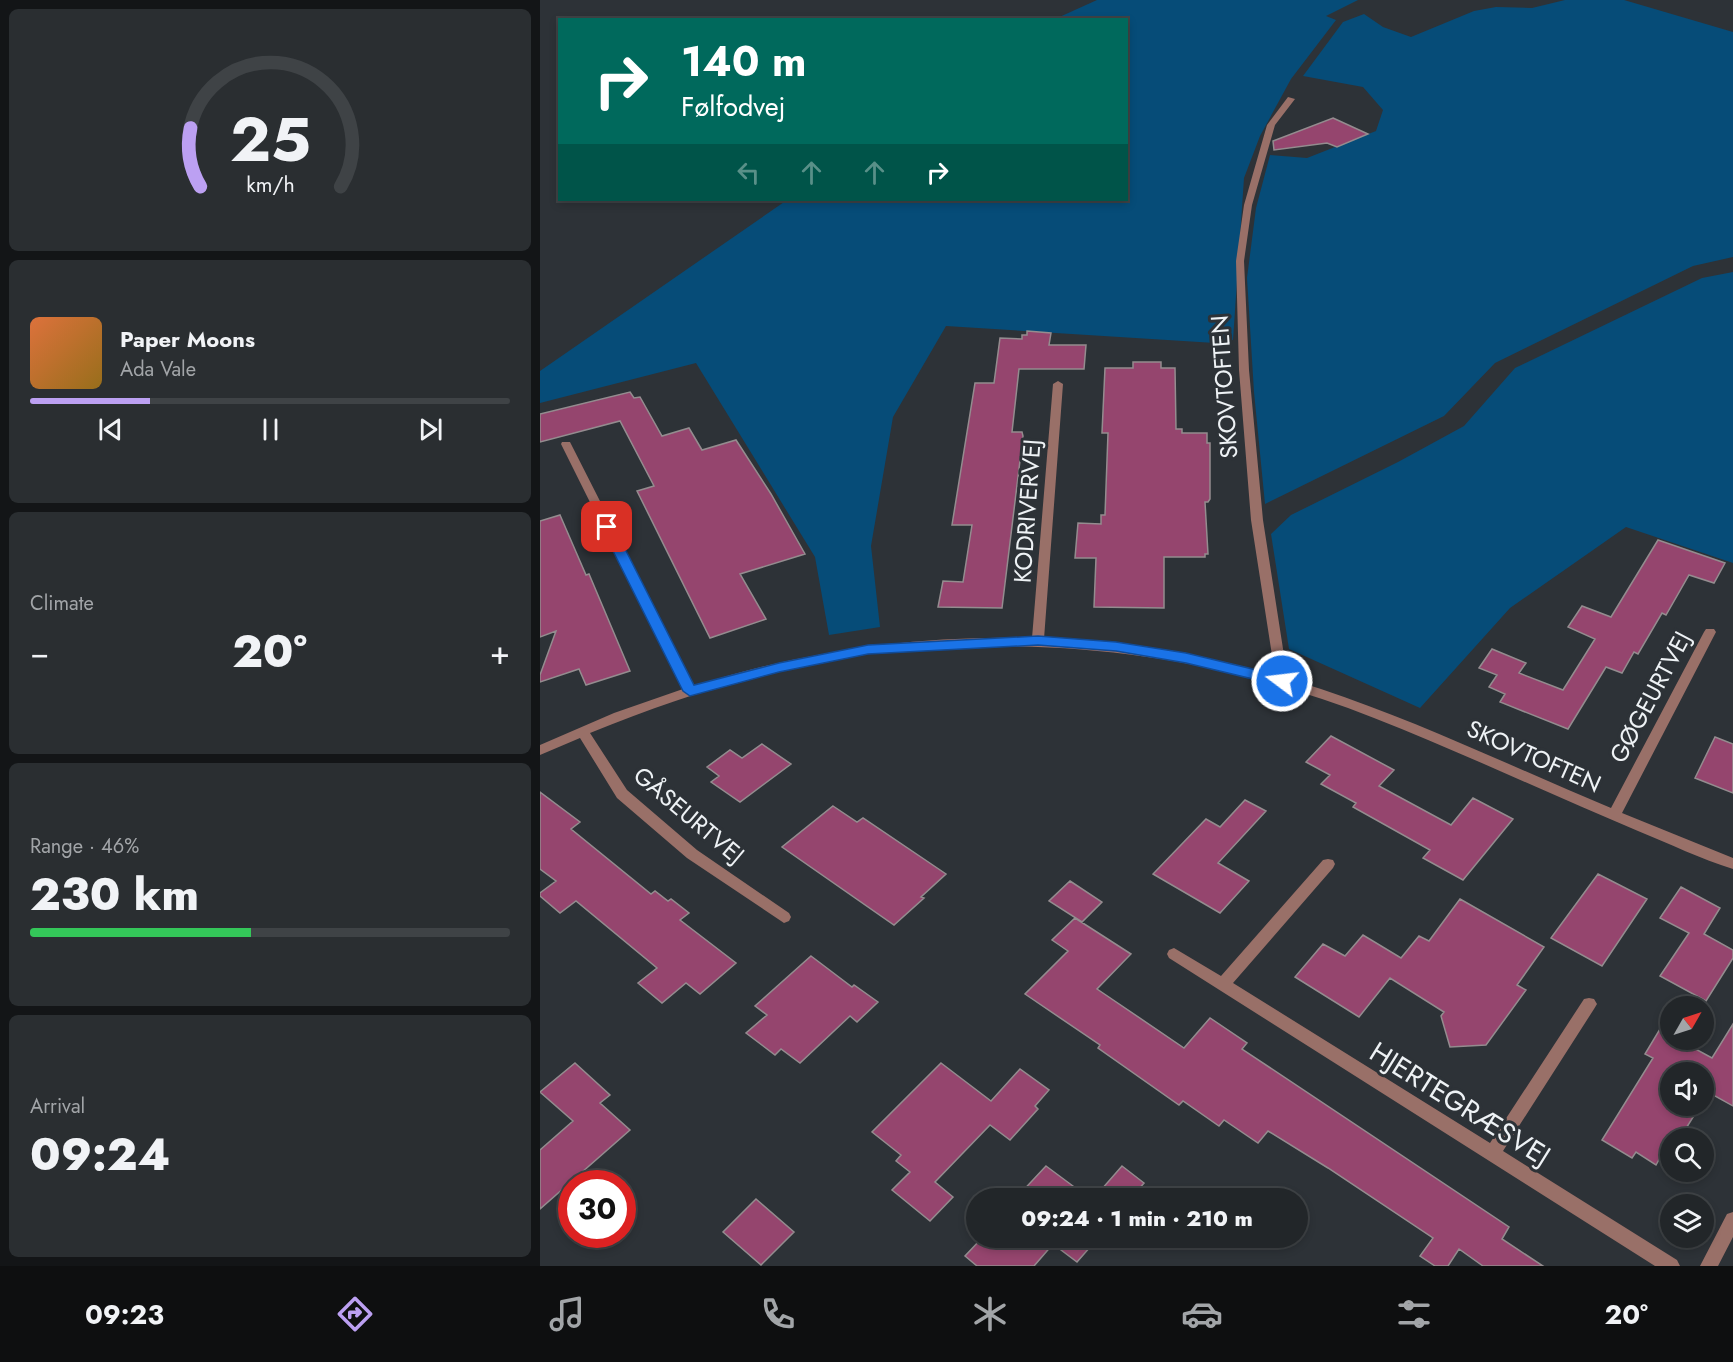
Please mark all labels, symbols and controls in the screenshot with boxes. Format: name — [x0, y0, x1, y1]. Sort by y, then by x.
text: 140 m — [681, 31, 807, 92]
icon: right — [582, 42, 660, 120]
text: Følfodvej — [681, 87, 785, 126]
text: 25 — [229, 94, 311, 184]
icon: left — [732, 156, 765, 189]
icon: ahead — [795, 156, 828, 189]
icon: ahead — [858, 156, 891, 189]
icon: right — [921, 156, 954, 189]
text: km/h — [246, 170, 294, 201]
street label: SKOVTOFTEN — [1202, 314, 1246, 460]
text: Paper Moons — [120, 323, 255, 355]
text: Ada Vale — [120, 355, 196, 384]
icon: previous — [94, 413, 127, 446]
icon: pause — [254, 413, 287, 446]
icon: next — [414, 413, 447, 446]
street label: KODRIVERVEJ — [1005, 438, 1049, 584]
pin — [581, 501, 632, 552]
icon: arrive — [590, 510, 623, 543]
text: Climate — [30, 589, 94, 618]
text: 20° — [232, 619, 307, 684]
street label: GØGEURTVEJ — [1601, 625, 1699, 769]
text: − — [30, 629, 49, 676]
text: + — [490, 629, 510, 676]
position arrow — [1250, 649, 1314, 713]
street label: SKOVTOFTEN — [1461, 711, 1607, 801]
street label: GÅSEURTVEJ — [626, 758, 752, 872]
text: Range · 46% — [30, 832, 139, 861]
text: 230 km — [30, 862, 199, 927]
north arrow — [1660, 996, 1714, 1050]
map controls — [1660, 996, 1714, 1248]
street label: HJERTEGRÆSVEJ — [1362, 1032, 1558, 1176]
button: sound — [1660, 1062, 1714, 1116]
text: Arrival — [30, 1092, 85, 1121]
text: 09:24 — [30, 1122, 170, 1187]
button: search — [1660, 1128, 1714, 1182]
speed limit sign: 30 — [558, 1170, 636, 1248]
button: layers — [1660, 1194, 1714, 1248]
text: 09:24 · 1 min · 210 m — [1021, 1202, 1253, 1234]
icon: directions — [334, 1293, 376, 1335]
icon: music — [546, 1293, 588, 1335]
icon: phone — [757, 1293, 799, 1335]
icon: climate — [969, 1293, 1011, 1335]
icon: car — [1181, 1293, 1223, 1335]
icon: filters — [1393, 1293, 1435, 1335]
text: 09:23 — [85, 1295, 164, 1334]
text: 20° — [1604, 1295, 1648, 1334]

